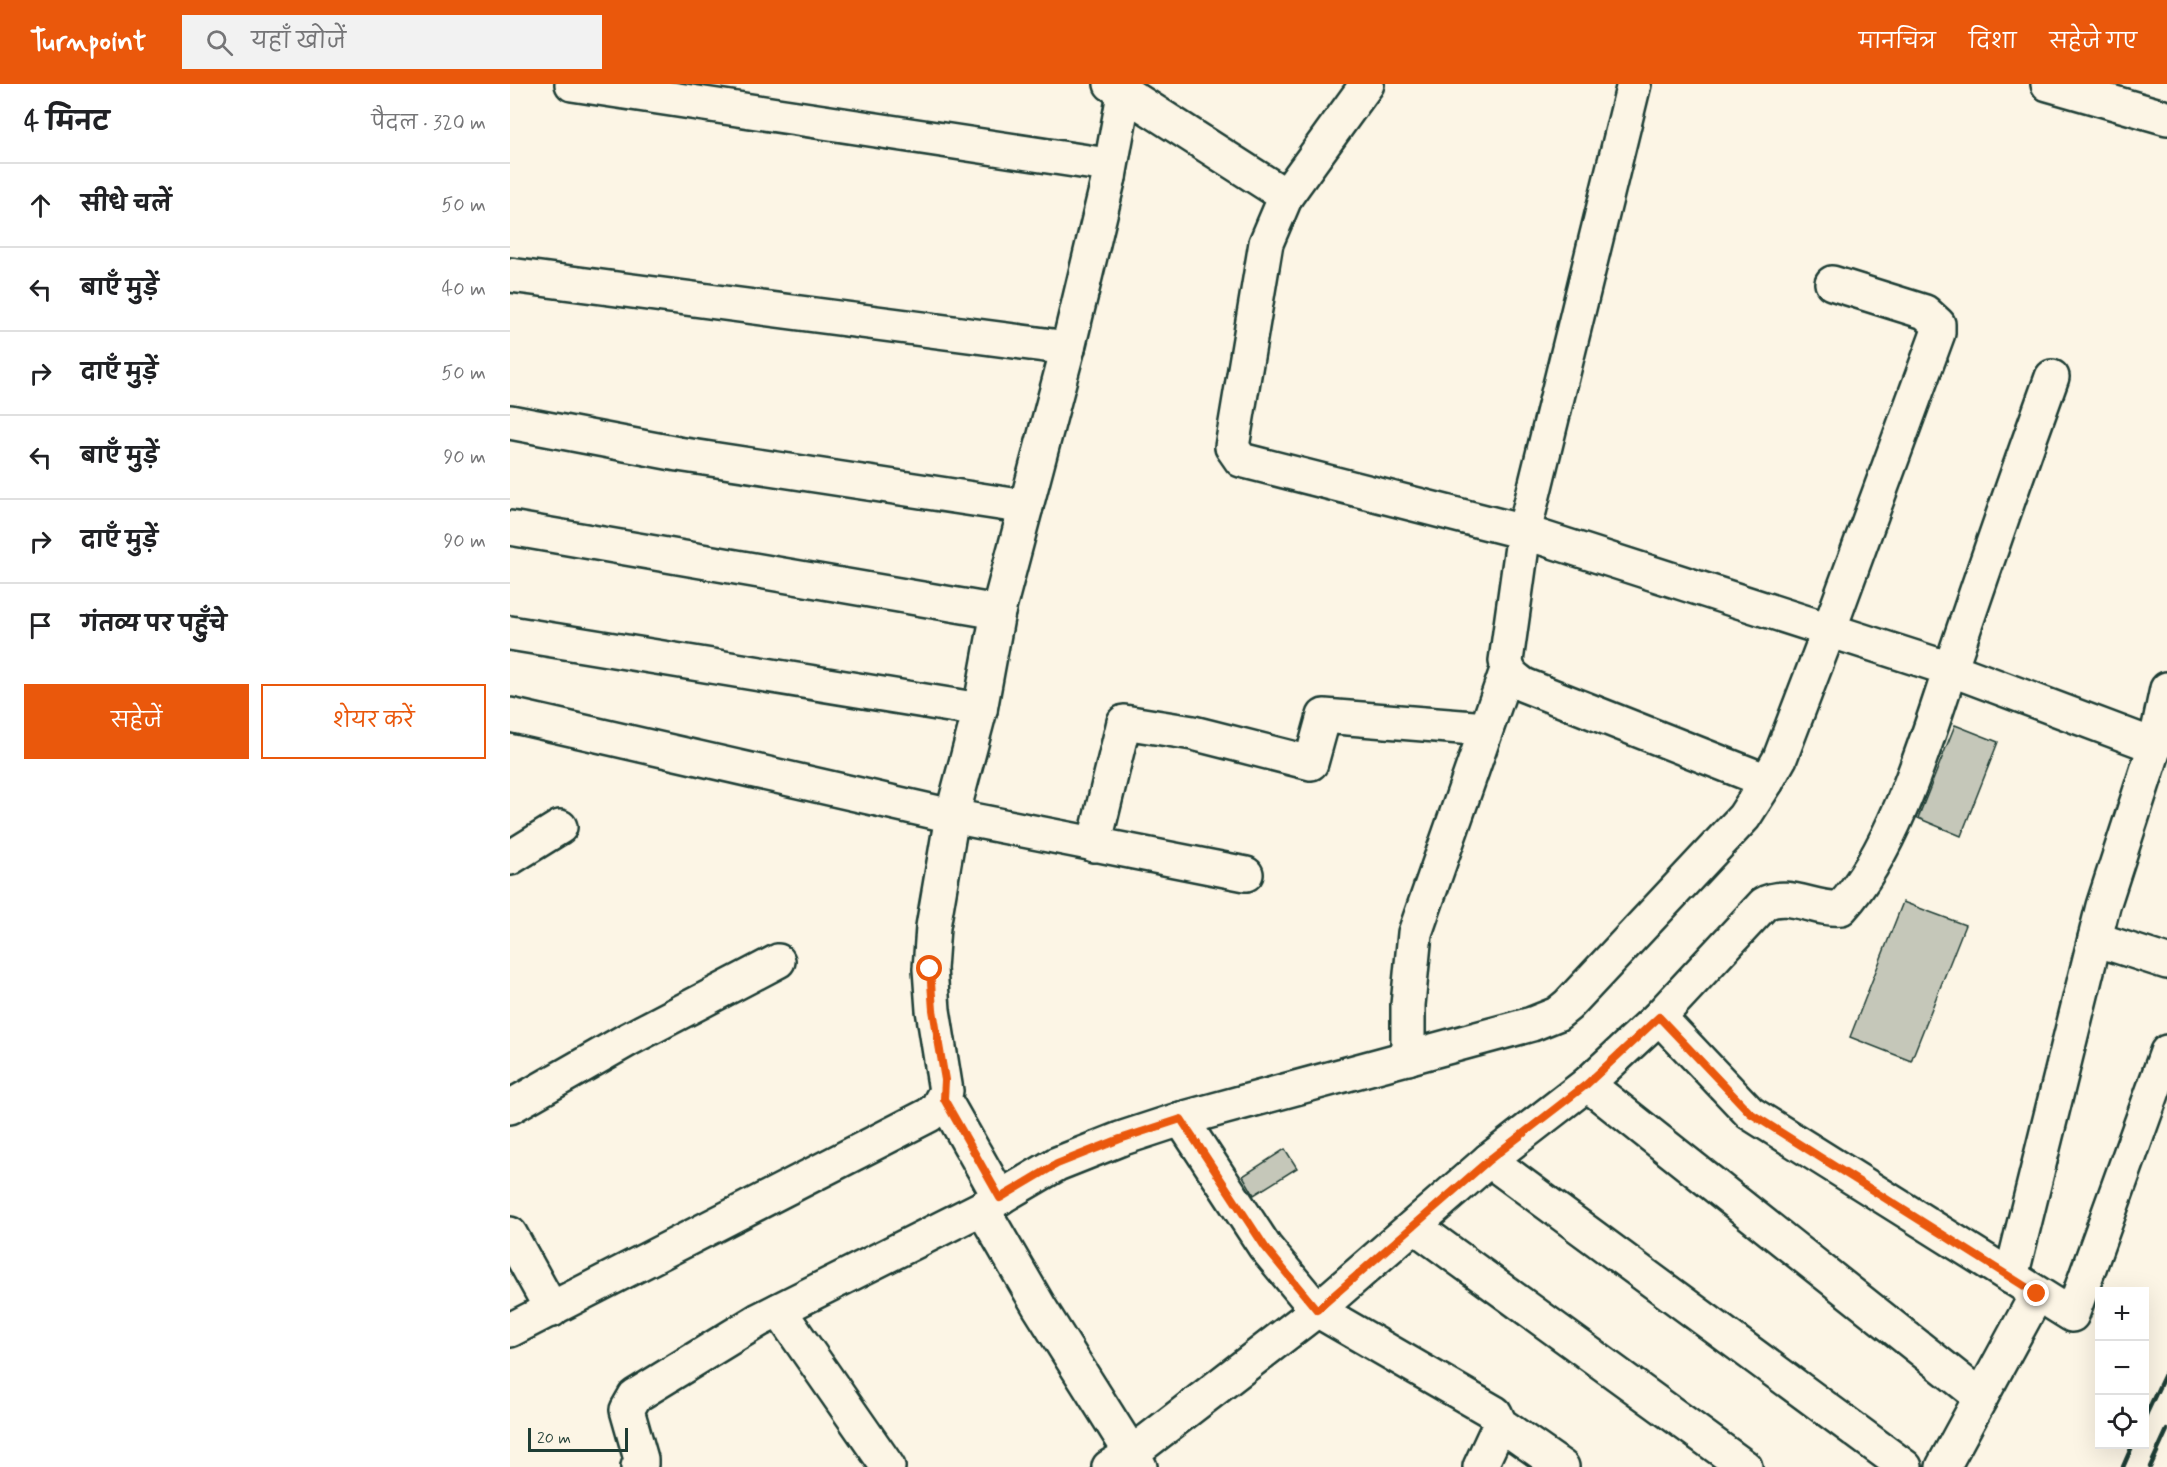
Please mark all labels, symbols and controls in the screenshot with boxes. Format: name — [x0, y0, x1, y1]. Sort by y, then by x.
search box — [182, 15, 602, 69]
text: Turnpoint — [30, 24, 146, 61]
icon: search — [203, 26, 236, 59]
text: यहाँ खोजें — [251, 28, 346, 56]
text: मानचित्र — [1859, 28, 1936, 56]
text: दिशा — [1969, 28, 2016, 56]
text: सहेजे गए — [2049, 28, 2137, 56]
text: 4 मिनट — [24, 106, 109, 140]
text: पैदल · 320 m — [371, 110, 486, 137]
icon: ahead — [24, 189, 57, 222]
text: सीधे चलें — [81, 191, 171, 219]
text: 50 m — [441, 192, 486, 219]
icon: left — [24, 273, 57, 306]
text: बाएँ मुड़ें — [81, 275, 159, 303]
text: 40 m — [442, 276, 486, 303]
icon: right — [24, 357, 57, 390]
text: दाएँ मुड़ें — [81, 359, 158, 387]
text: 50 m — [441, 360, 486, 387]
icon: left — [24, 441, 57, 474]
text: बाएँ मुड़ें — [81, 443, 159, 471]
text: 90 m — [443, 444, 486, 471]
icon: right — [24, 525, 57, 558]
text: दाएँ मुड़ें — [81, 527, 158, 555]
text: 90 m — [443, 528, 486, 555]
icon: arrive — [24, 609, 57, 642]
text: गंतव्य पर पहुँचे — [81, 611, 227, 639]
button: सहेजें — [24, 684, 249, 759]
button: शेयर करें — [261, 684, 486, 759]
route start — [916, 955, 942, 981]
route end — [2023, 1280, 2049, 1306]
map controls — [2095, 1287, 2149, 1449]
button: + — [2095, 1287, 2149, 1341]
button: − — [2095, 1341, 2149, 1395]
button: locate — [2095, 1395, 2149, 1449]
scale bar — [528, 1425, 628, 1452]
text: 20 m — [537, 1428, 571, 1449]

